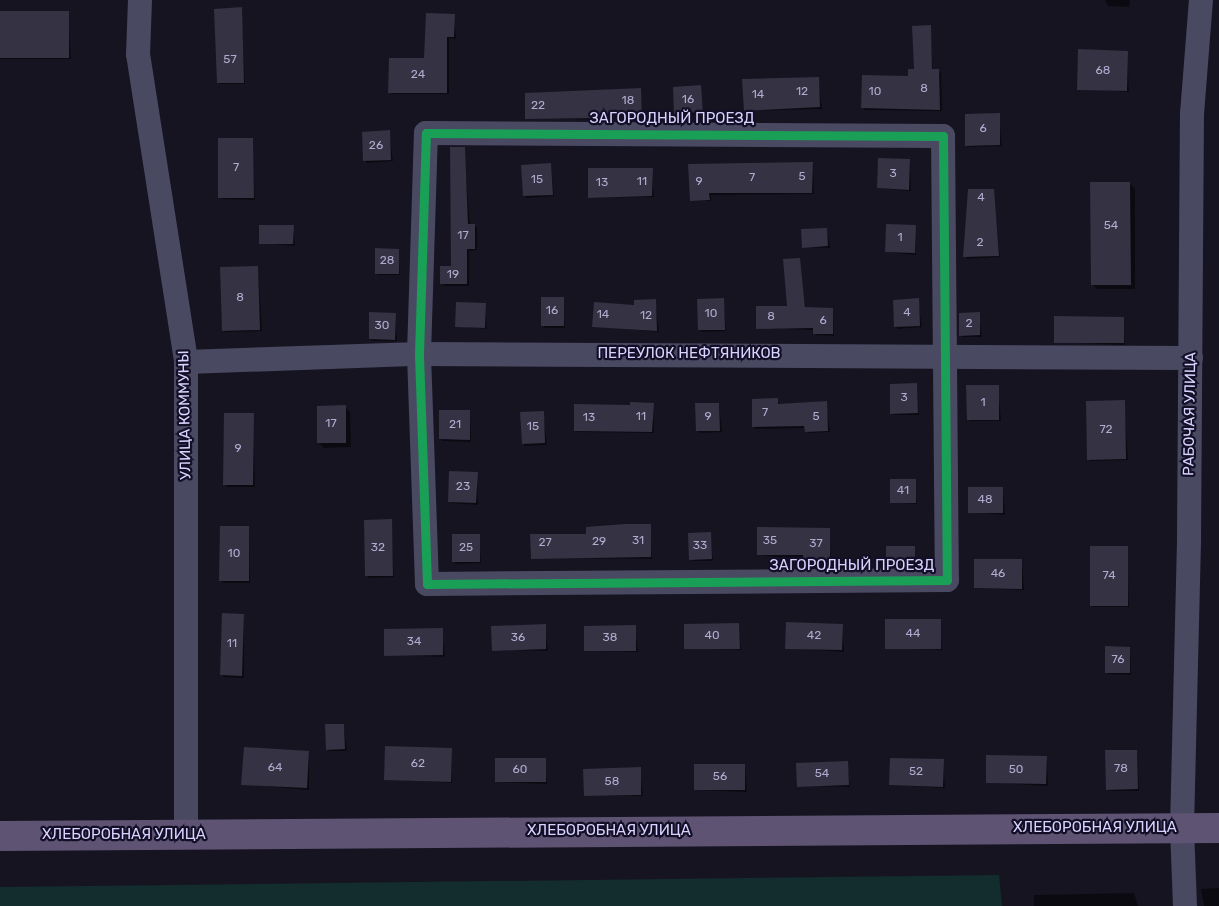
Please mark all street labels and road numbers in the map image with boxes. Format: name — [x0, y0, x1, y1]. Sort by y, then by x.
street label: ЗАГОРОДНЫЙ ПРОЕЗД — [590, 110, 754, 128]
street label: ПЕРЕУЛОК НЕФТЯНИКОВ — [597, 345, 781, 363]
street label: УЛИЦА КОММУНЫ — [175, 350, 195, 480]
street label: РАБОЧАЯ УЛИЦА — [1180, 352, 1200, 476]
street label: ЗАГОРОДНЫЙ ПРОЕЗД — [770, 557, 934, 575]
street label: ХЛЕБОРОБНАЯ УЛИЦА — [1013, 819, 1177, 837]
street label: ХЛЕБОРОБНАЯ УЛИЦА — [527, 822, 691, 840]
street label: ХЛЕБОРОБНАЯ УЛИЦА — [42, 826, 206, 844]

